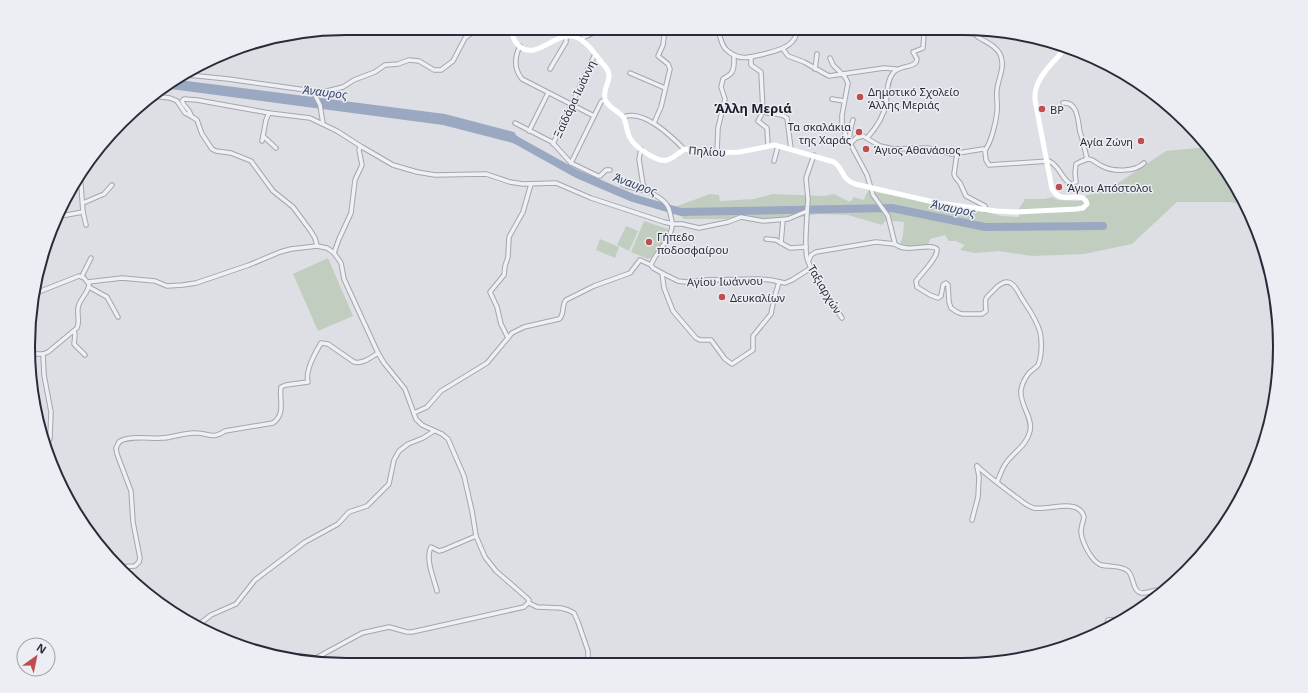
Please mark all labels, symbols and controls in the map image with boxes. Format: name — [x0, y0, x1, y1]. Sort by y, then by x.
street label: Ξαϊδάρα Ιωάννη — [549, 58, 599, 140]
water label: Άναυρος — [301, 81, 349, 103]
place label: Δημοτικό Σχολείο Άλλης Μεριάς — [868, 84, 960, 112]
marker: Δημοτικό Σχολείο Άλλης Μεριάς — [855, 92, 865, 102]
district label: Άλλη Μεριά — [714, 99, 792, 117]
place label: BP — [1050, 102, 1064, 117]
marker: BP — [1037, 104, 1047, 114]
place label: Τα σκαλάκια της Χαράς — [788, 119, 851, 147]
marker: Τα σκαλάκια της Χαράς — [854, 127, 864, 137]
place label: Αγία Ζώνη — [1080, 134, 1133, 149]
marker: Αγία Ζώνη — [1136, 136, 1146, 146]
street label: Πηλίου — [688, 142, 726, 160]
place label: Άγιος Αθανάσιος — [874, 142, 961, 157]
marker: Άγιος Αθανάσιος — [861, 144, 871, 154]
water label: Άναυρος — [611, 168, 660, 200]
place label: Άγιοι Απόστολοι — [1067, 180, 1152, 195]
marker: Άγιοι Απόστολοι — [1054, 182, 1064, 192]
water label: Άναυρος — [929, 195, 977, 221]
place label: Γήπεδο ποδοσφαίρου — [657, 229, 729, 257]
marker: Γήπεδο ποδοσφαίρου — [644, 237, 654, 247]
street label: Ταξιαρχών — [805, 262, 846, 316]
street label: Αγίου Ιωάννου — [687, 273, 763, 289]
place label: Δευκαλίων — [730, 290, 785, 305]
marker: Δευκαλίων — [717, 292, 727, 302]
north arrow — [16, 637, 56, 677]
text: N — [34, 639, 50, 657]

